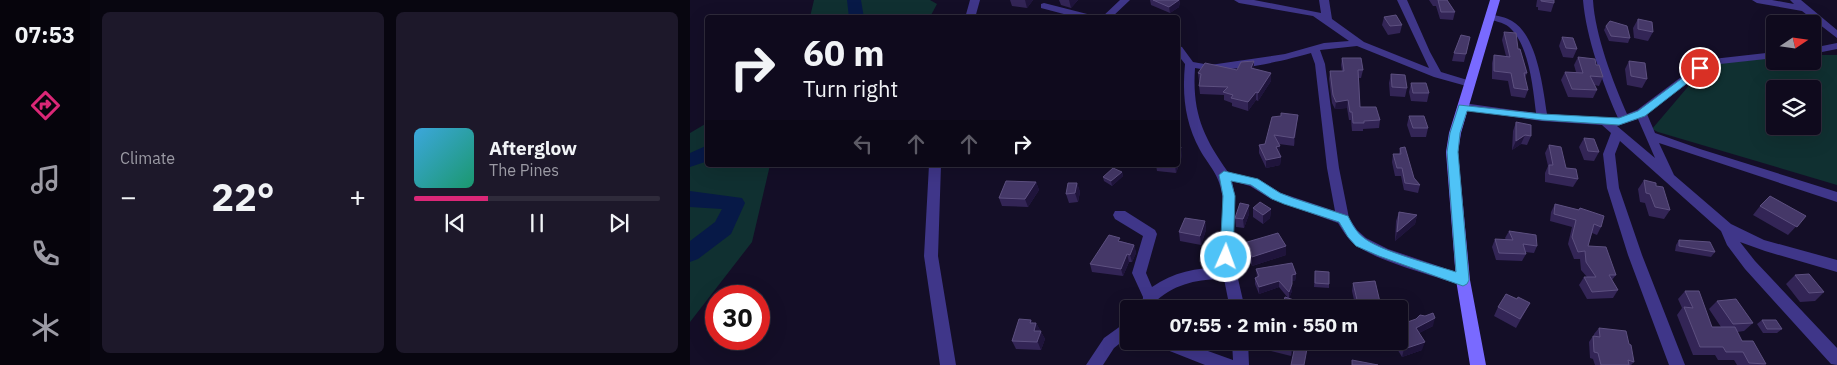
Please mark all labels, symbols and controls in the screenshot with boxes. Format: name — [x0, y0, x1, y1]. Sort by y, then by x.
north arrow — [1766, 15, 1821, 70]
map controls — [1766, 15, 1821, 135]
text: 07:53 — [15, 20, 75, 49]
text: 60 m — [803, 30, 885, 76]
icon: right — [720, 35, 785, 100]
pin — [1679, 47, 1721, 89]
icon: arrive — [1686, 54, 1714, 82]
text: Turn right — [803, 74, 898, 103]
button: layers — [1766, 80, 1821, 135]
icon: directions — [28, 88, 63, 123]
icon: left — [849, 130, 877, 158]
icon: ahead — [902, 130, 930, 158]
icon: ahead — [955, 130, 983, 158]
icon: right — [1008, 130, 1036, 158]
text: Afterglow — [489, 136, 577, 160]
text: Climate — [120, 148, 175, 168]
text: The Pines — [489, 160, 559, 180]
icon: music — [28, 162, 63, 197]
text: 22° — [211, 172, 275, 221]
text: − — [120, 178, 137, 215]
text: + — [349, 178, 366, 215]
icon: previous — [441, 209, 469, 237]
icon: pause — [523, 209, 551, 237]
icon: next — [605, 209, 633, 237]
position arrow — [1199, 230, 1251, 282]
icon: phone — [28, 236, 63, 271]
speed limit sign: 30 — [705, 285, 770, 350]
icon: climate — [28, 310, 63, 345]
text: 07:55 · 2 min · 550 m — [1170, 313, 1358, 337]

